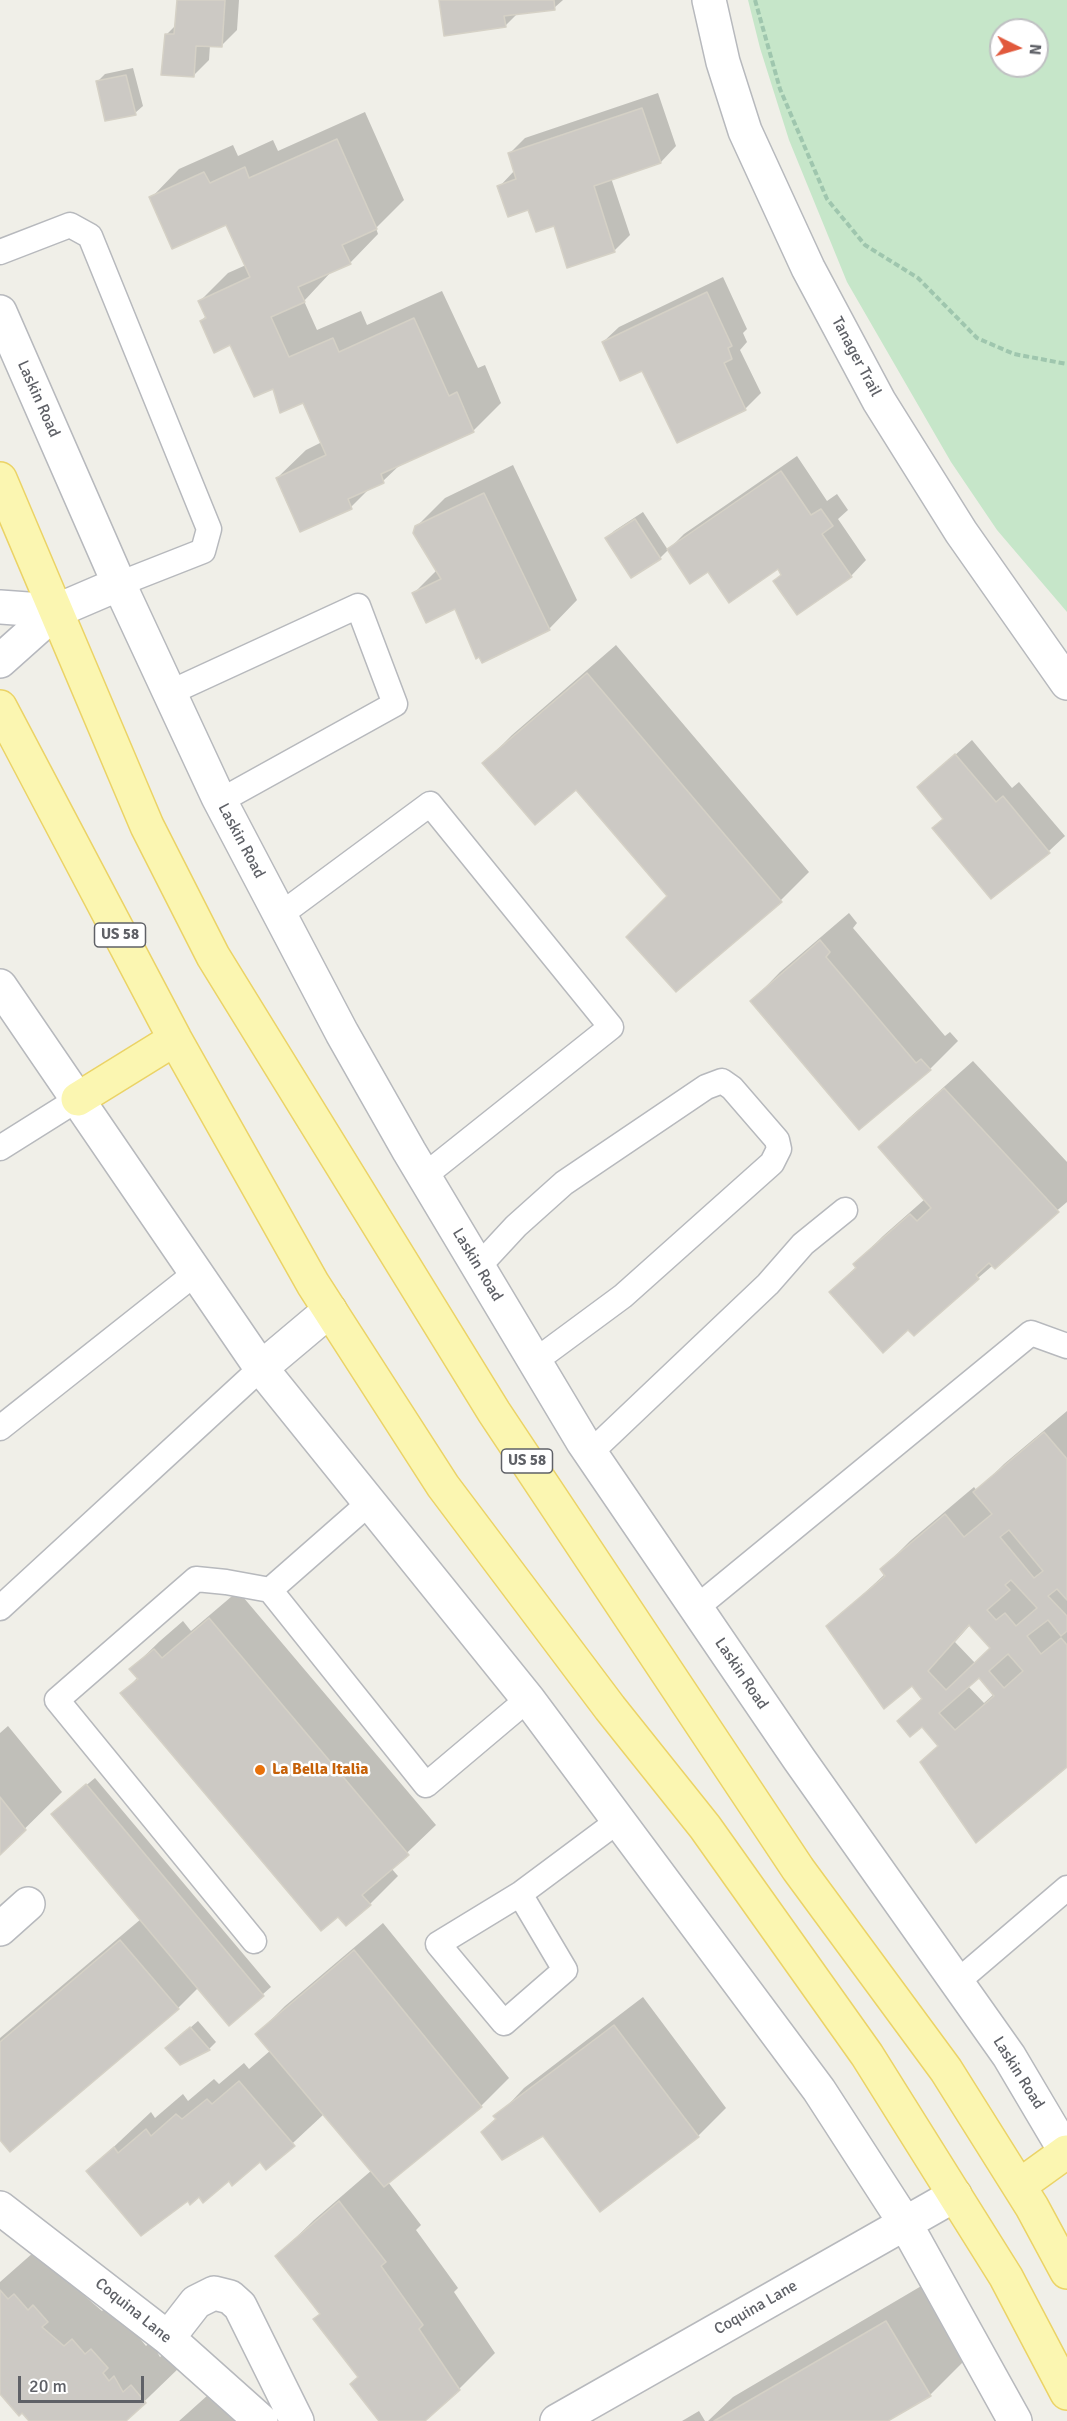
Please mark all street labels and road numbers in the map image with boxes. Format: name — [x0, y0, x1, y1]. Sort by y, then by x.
street label: Tanager Trail — [827, 314, 885, 400]
street label: Laskin Road — [13, 358, 63, 440]
street label: Laskin Road — [213, 800, 269, 882]
road number: US 58 — [94, 923, 146, 947]
street label: Laskin Road — [448, 1225, 506, 1305]
road number: US 58 — [502, 1449, 552, 1473]
street label: Laskin Road — [710, 1635, 772, 1713]
street label: Laskin Road — [988, 2033, 1048, 2113]
street label: Coquina Lane — [91, 2274, 175, 2348]
street label: Coquina Lane — [711, 2276, 801, 2340]

